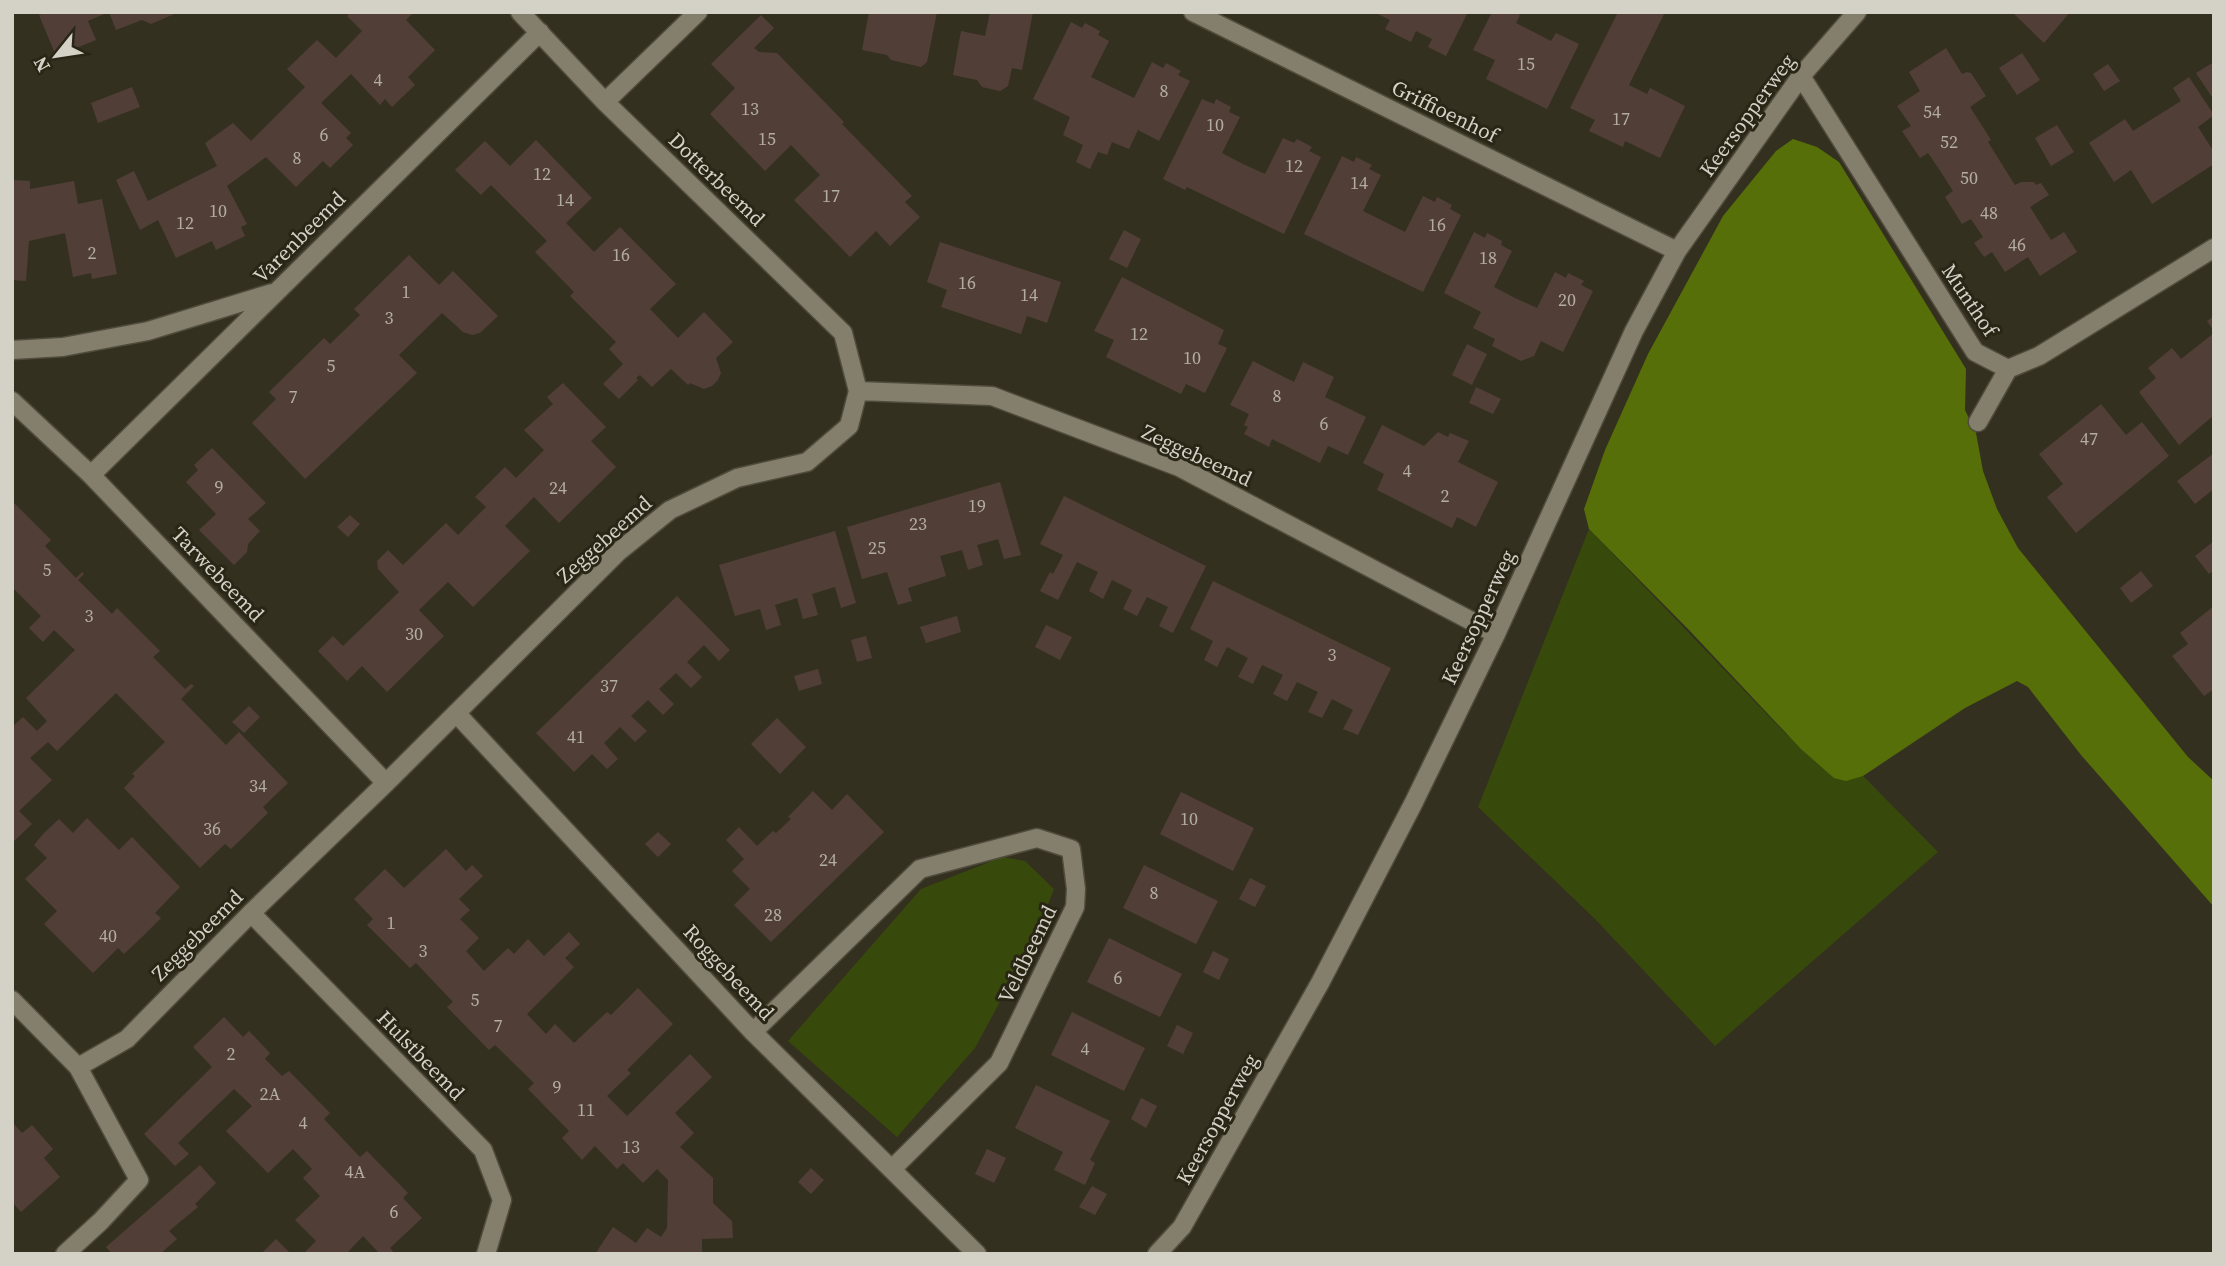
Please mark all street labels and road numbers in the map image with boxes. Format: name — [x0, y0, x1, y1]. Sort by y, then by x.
street label: Keersopperweg — [1693, 48, 1802, 182]
street label: Griffioenhof — [1387, 73, 1505, 150]
street label: Dotterbeemd — [662, 126, 772, 232]
street label: Varenbeemd — [246, 184, 352, 290]
street label: Munthof — [1935, 258, 2006, 343]
street label: Zeggebeemd — [1137, 417, 1257, 493]
street label: Zeggebeemd — [550, 489, 658, 589]
street label: Tarwebeemd — [165, 520, 271, 628]
street label: Keersopperweg — [1434, 545, 1522, 689]
street label: Zeggebeemd — [145, 883, 249, 987]
street label: Veldbeemd — [991, 900, 1063, 1008]
street label: Roggebeemd — [677, 918, 781, 1026]
street label: Hulstbeemd — [371, 1004, 471, 1106]
street label: Keersopperweg — [1169, 1048, 1265, 1190]

